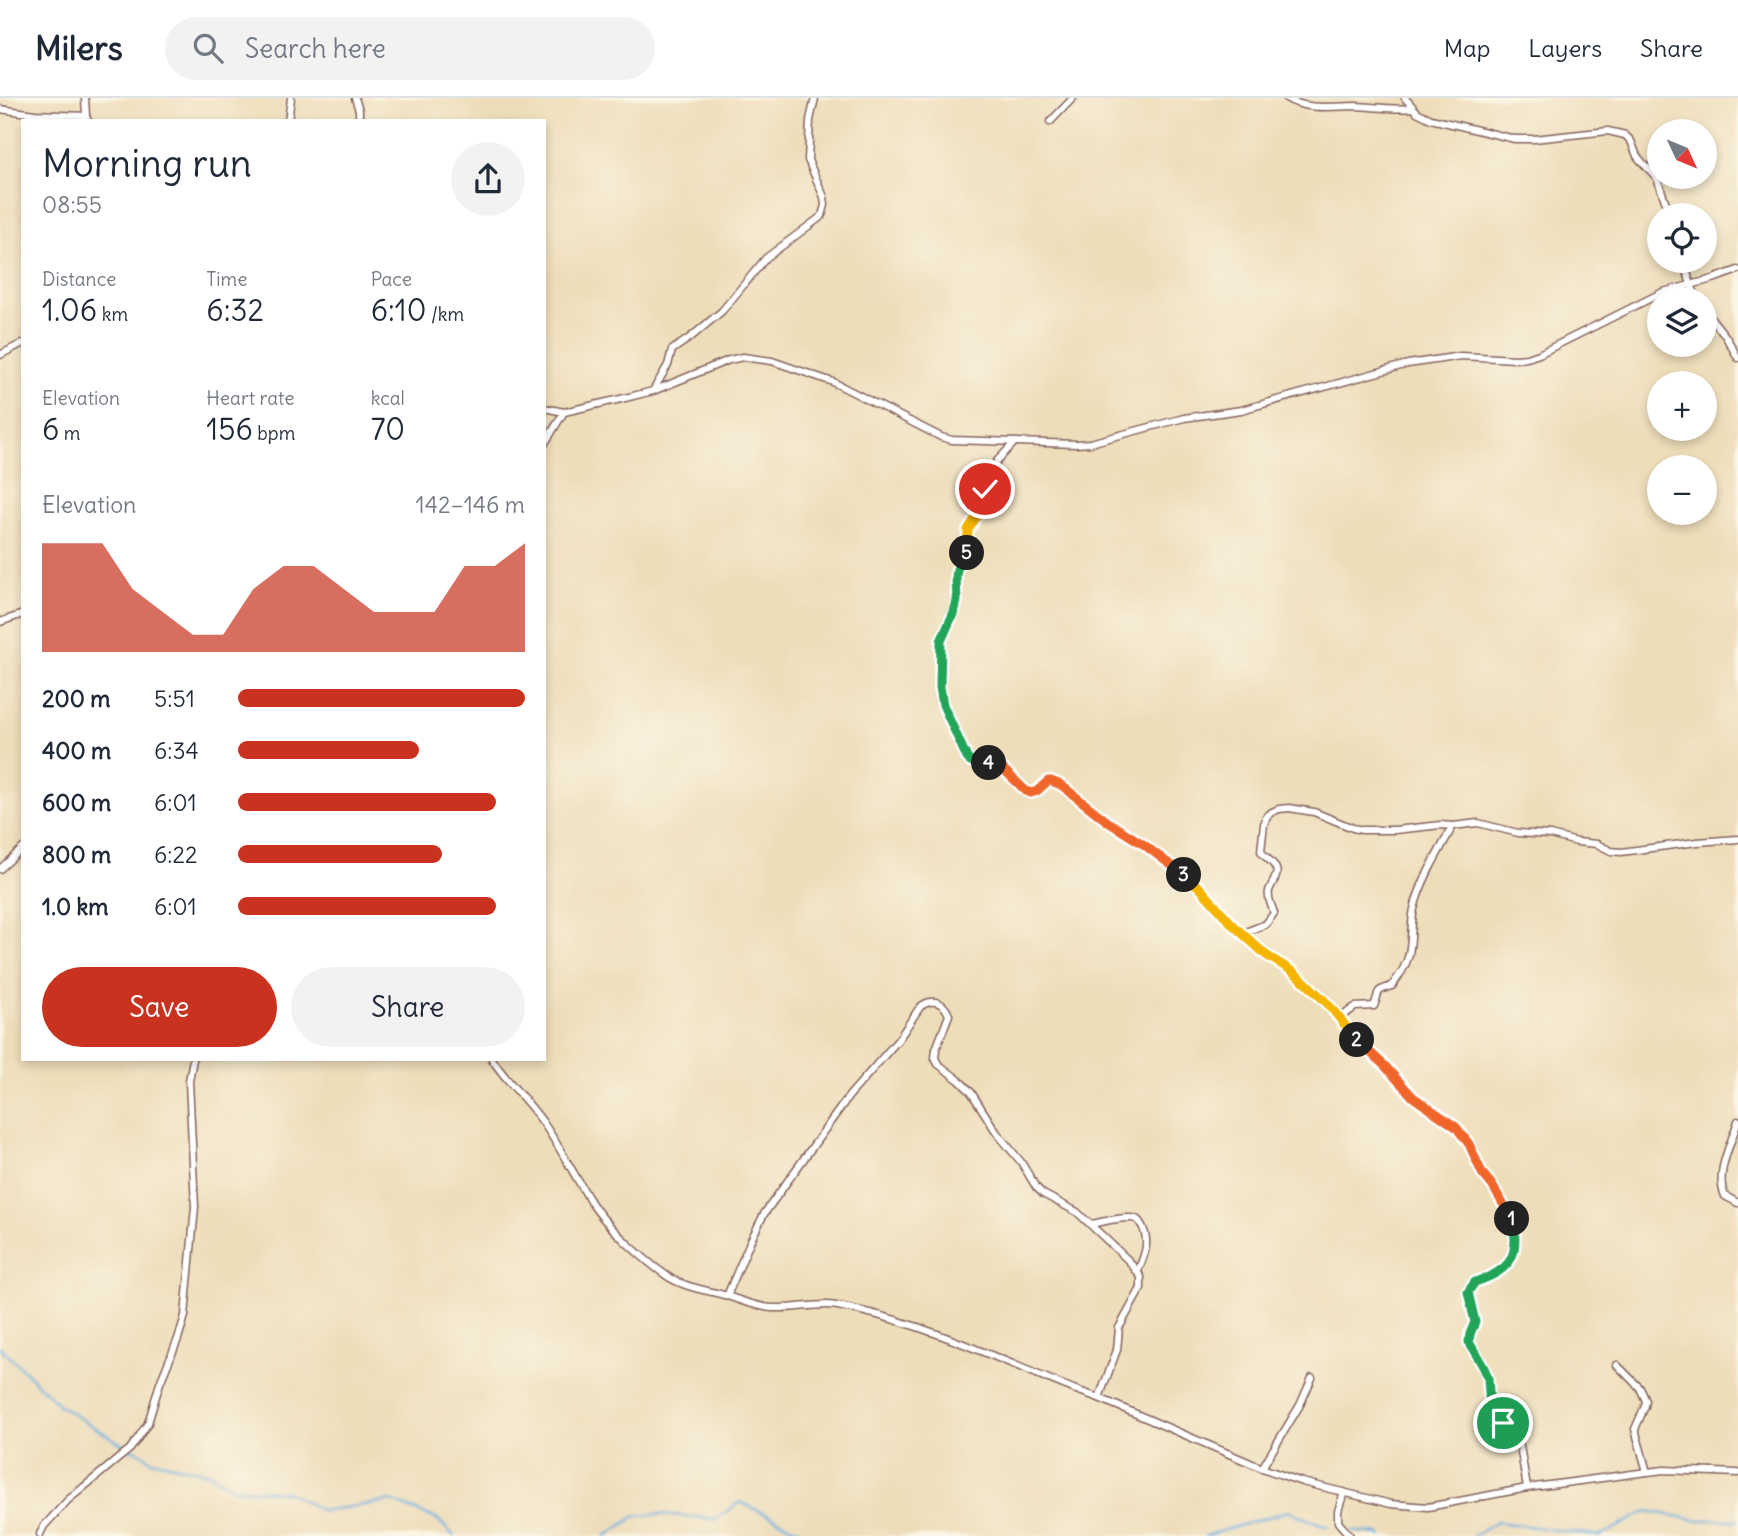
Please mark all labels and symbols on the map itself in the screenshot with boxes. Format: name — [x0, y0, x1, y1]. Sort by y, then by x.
north arrow — [1647, 119, 1717, 189]
pin — [955, 459, 1015, 519]
pin: 5 — [950, 536, 984, 570]
pin: 4 — [972, 746, 1006, 780]
pin: 3 — [1166, 858, 1202, 892]
pin: 2 — [1340, 1023, 1374, 1058]
pin: 1 — [1494, 1202, 1530, 1236]
pin — [1473, 1393, 1533, 1453]

